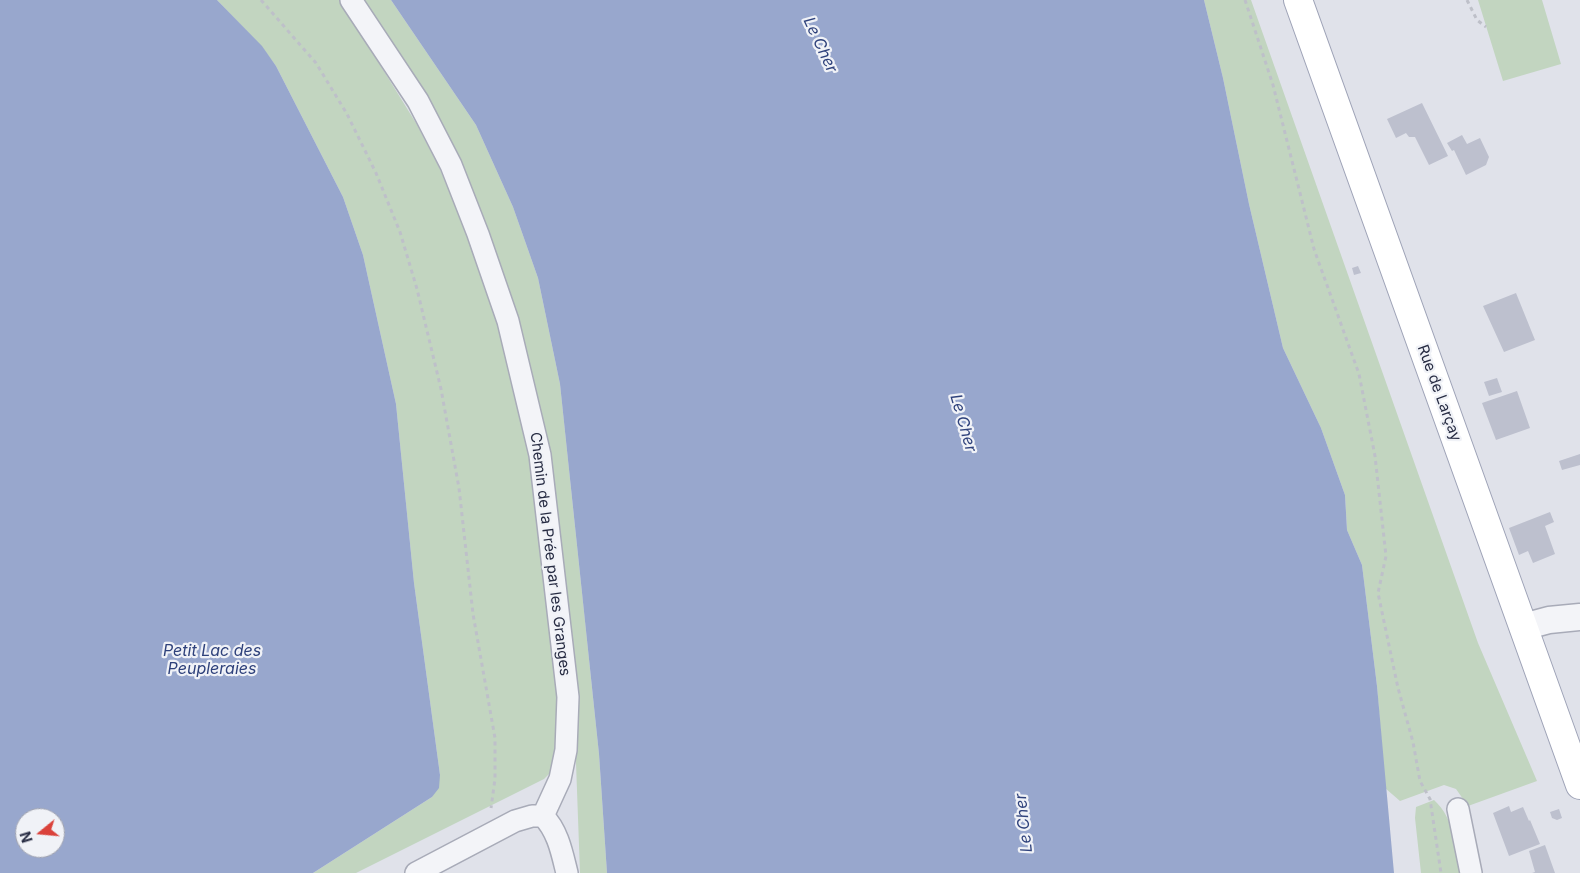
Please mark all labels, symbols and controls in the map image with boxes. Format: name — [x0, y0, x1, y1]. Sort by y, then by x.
water label: Le Cher — [799, 14, 841, 76]
street label: Rue de Larçay — [1413, 342, 1465, 444]
water label: Le Cher — [946, 392, 980, 454]
street label: Chemin de la Prée par les Granges — [526, 431, 574, 677]
water label: Petit Lac des Peupleraies — [163, 641, 261, 679]
water label: Le Cher — [1011, 793, 1037, 853]
north arrow — [15, 808, 65, 858]
text: N — [16, 830, 36, 845]

